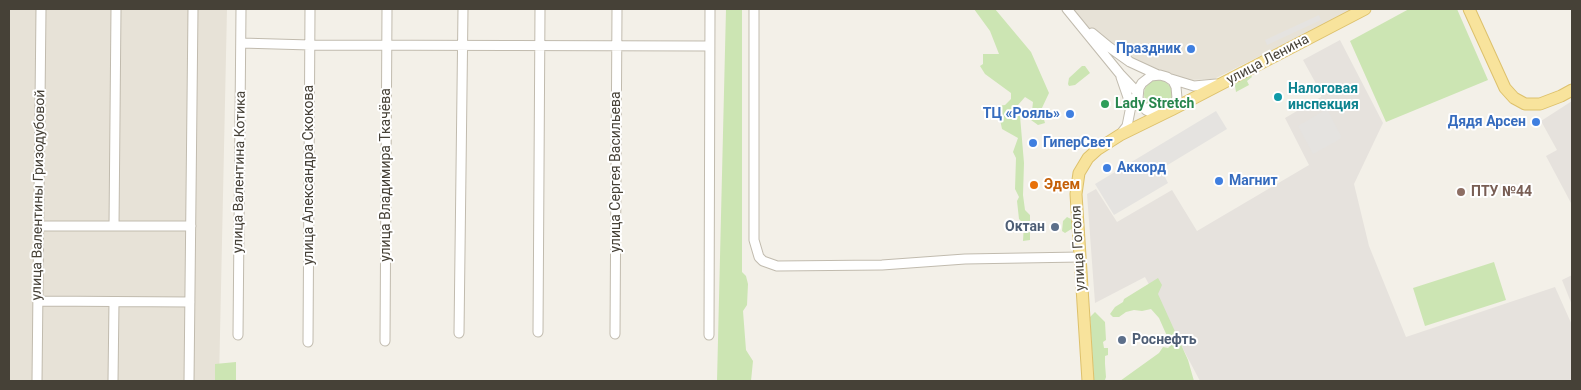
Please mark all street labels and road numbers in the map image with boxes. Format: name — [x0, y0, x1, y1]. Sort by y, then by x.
street label: улица Ленина — [1224, 31, 1312, 89]
street label: улица Александра Скокова — [301, 85, 317, 265]
street label: улица Владимира Ткачёва — [378, 88, 394, 262]
street label: улица Валентины Гризодубовой — [29, 89, 49, 301]
street label: улица Валентина Котика — [230, 91, 250, 253]
street label: улица Сергея Васильева — [608, 91, 624, 253]
street label: улица Гоголя — [1068, 205, 1090, 291]

